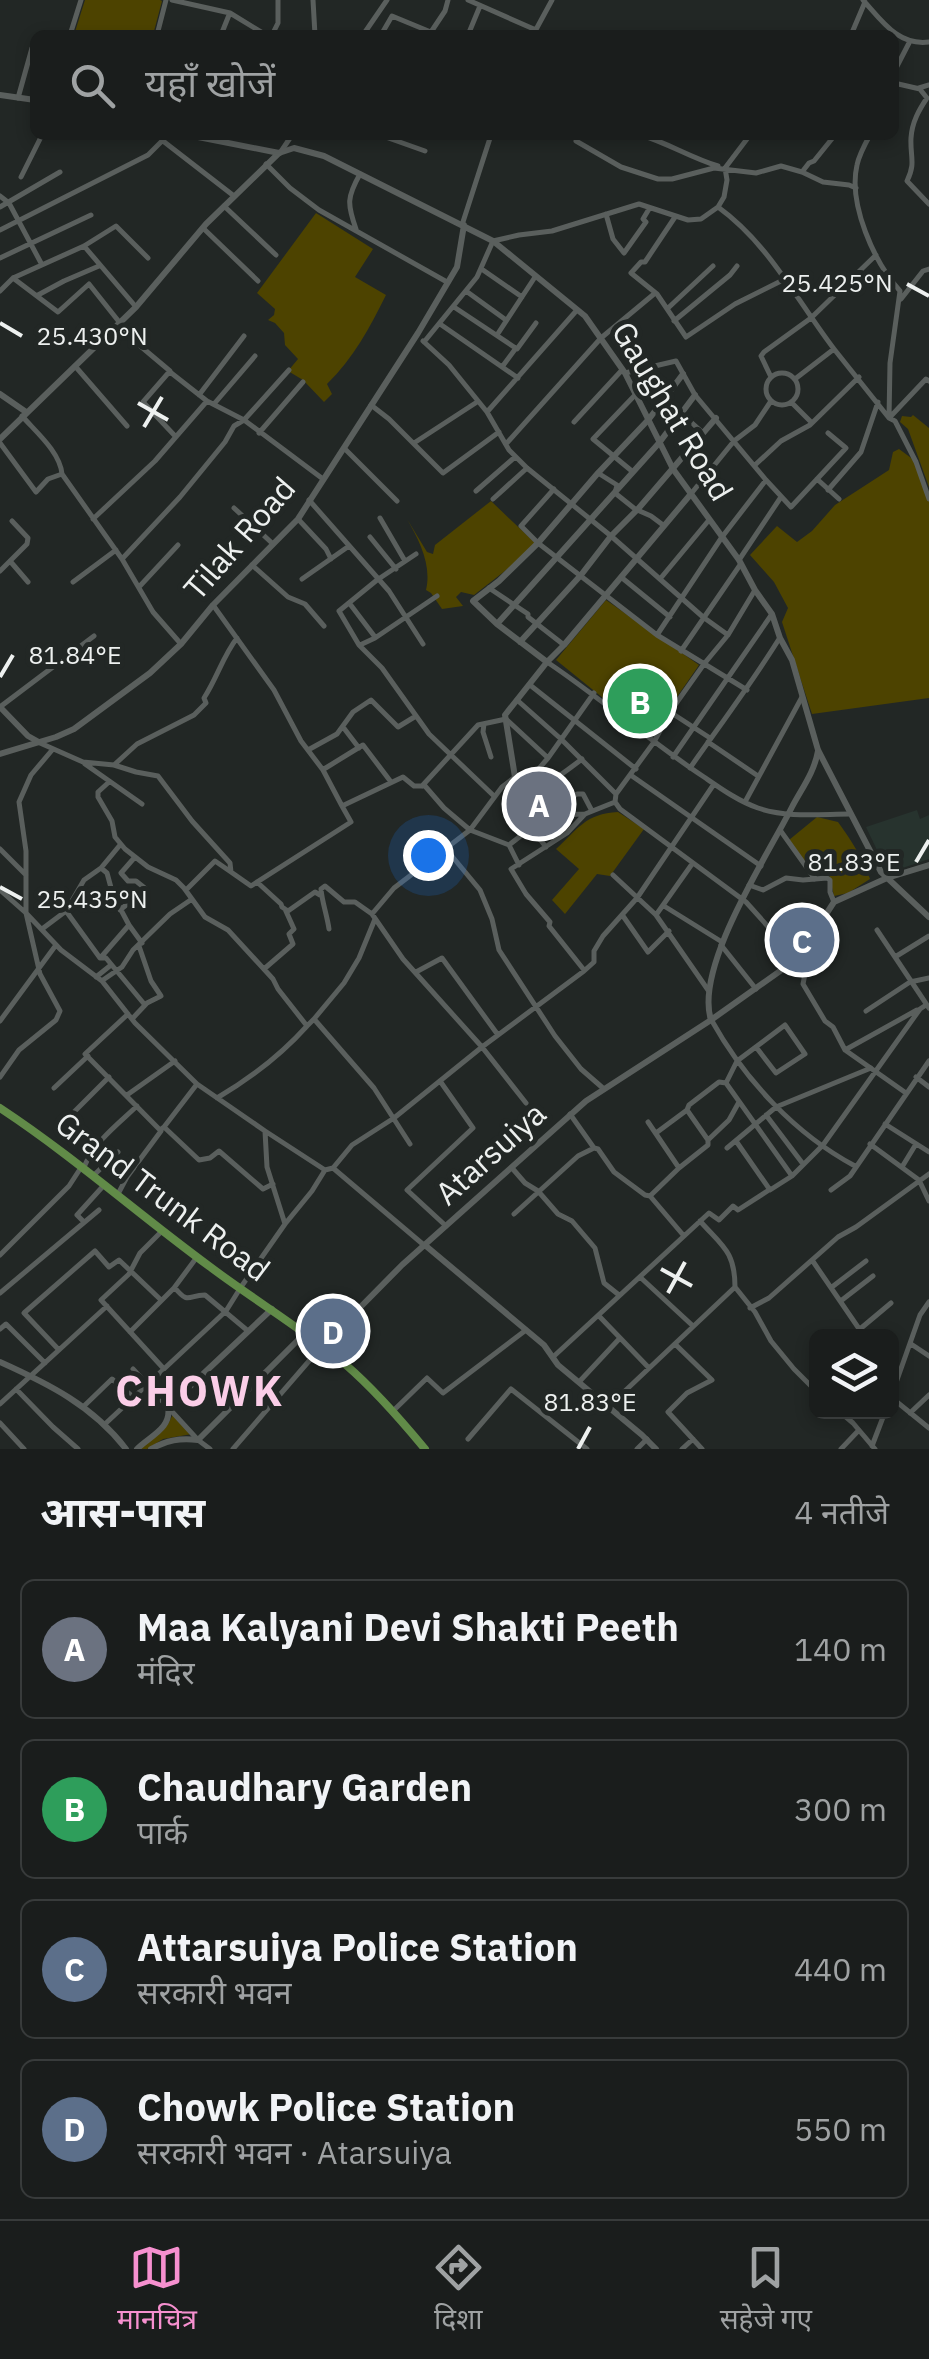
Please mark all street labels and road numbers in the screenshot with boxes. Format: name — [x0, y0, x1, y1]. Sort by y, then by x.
street label: Gaughat Road — [603, 314, 743, 508]
street label: Tilak Road — [174, 468, 304, 608]
street label: Atarsuiya — [426, 1092, 554, 1214]
street label: Grand Trunk Road — [47, 1102, 279, 1290]

